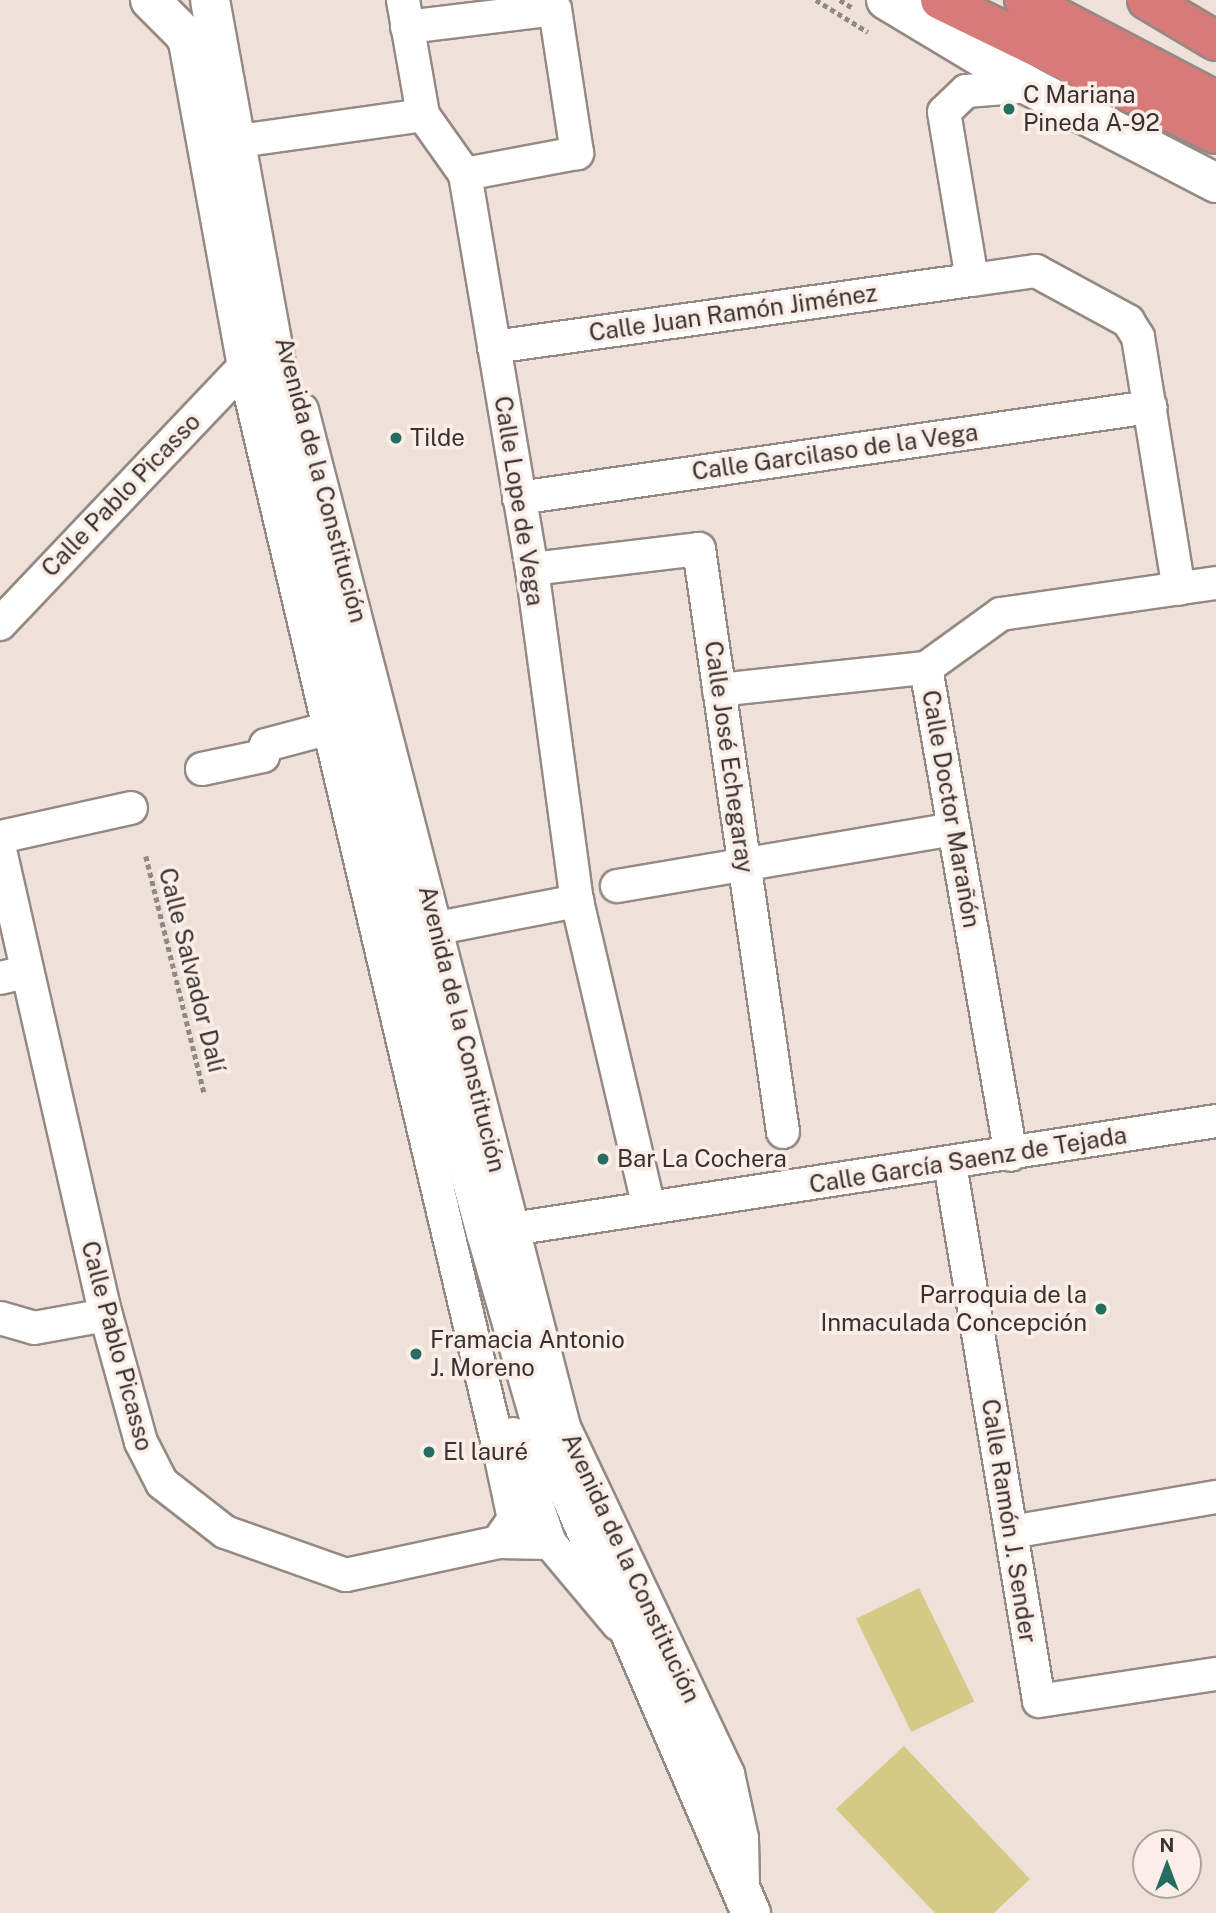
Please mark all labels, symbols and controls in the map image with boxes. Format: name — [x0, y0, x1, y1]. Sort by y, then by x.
place label: C Mariana Pineda A-92 — [1023, 81, 1160, 137]
marker: C Mariana Pineda A-92 — [1001, 101, 1017, 117]
street label: Calle Juan Ramón Jiménez — [587, 279, 879, 347]
street label: Avenida de la Constitución — [269, 334, 373, 626]
street label: Calle Lope de Vega — [488, 393, 550, 609]
street label: Calle Pablo Picasso — [35, 407, 207, 583]
street label: Calle Garcilaso de la Vega — [689, 418, 981, 486]
place label: Tilde — [410, 424, 465, 452]
marker: Tilde — [388, 430, 404, 446]
street label: Calle José Echegaray — [698, 639, 760, 875]
street label: Calle Doctor Marañón — [916, 688, 986, 930]
street label: Calle Salvador Dalí — [153, 865, 231, 1075]
street label: Avenida de la Constitución — [412, 883, 512, 1175]
street label: Calle García Saenz de Tejada — [807, 1121, 1129, 1199]
place label: Bar La Cochera — [617, 1145, 787, 1173]
marker: Bar La Cochera — [595, 1151, 611, 1167]
street label: Calle Pablo Picasso — [75, 1238, 159, 1454]
place label: Parroquia de la Inmaculada Concepción — [820, 1281, 1087, 1337]
marker: Parroquia de la Inmaculada Concepción — [1093, 1301, 1109, 1317]
place label: Framacia Antonio J. Moreno — [430, 1326, 625, 1382]
marker: Framacia Antonio J. Moreno — [408, 1346, 424, 1362]
street label: Calle Ramón J. Sender — [975, 1397, 1043, 1645]
street label: Avenida de la Constitución — [556, 1428, 706, 1708]
place label: El lauré — [443, 1438, 528, 1466]
marker: El lauré — [421, 1444, 437, 1460]
north arrow — [1132, 1829, 1202, 1899]
text: N — [1160, 1834, 1174, 1856]

